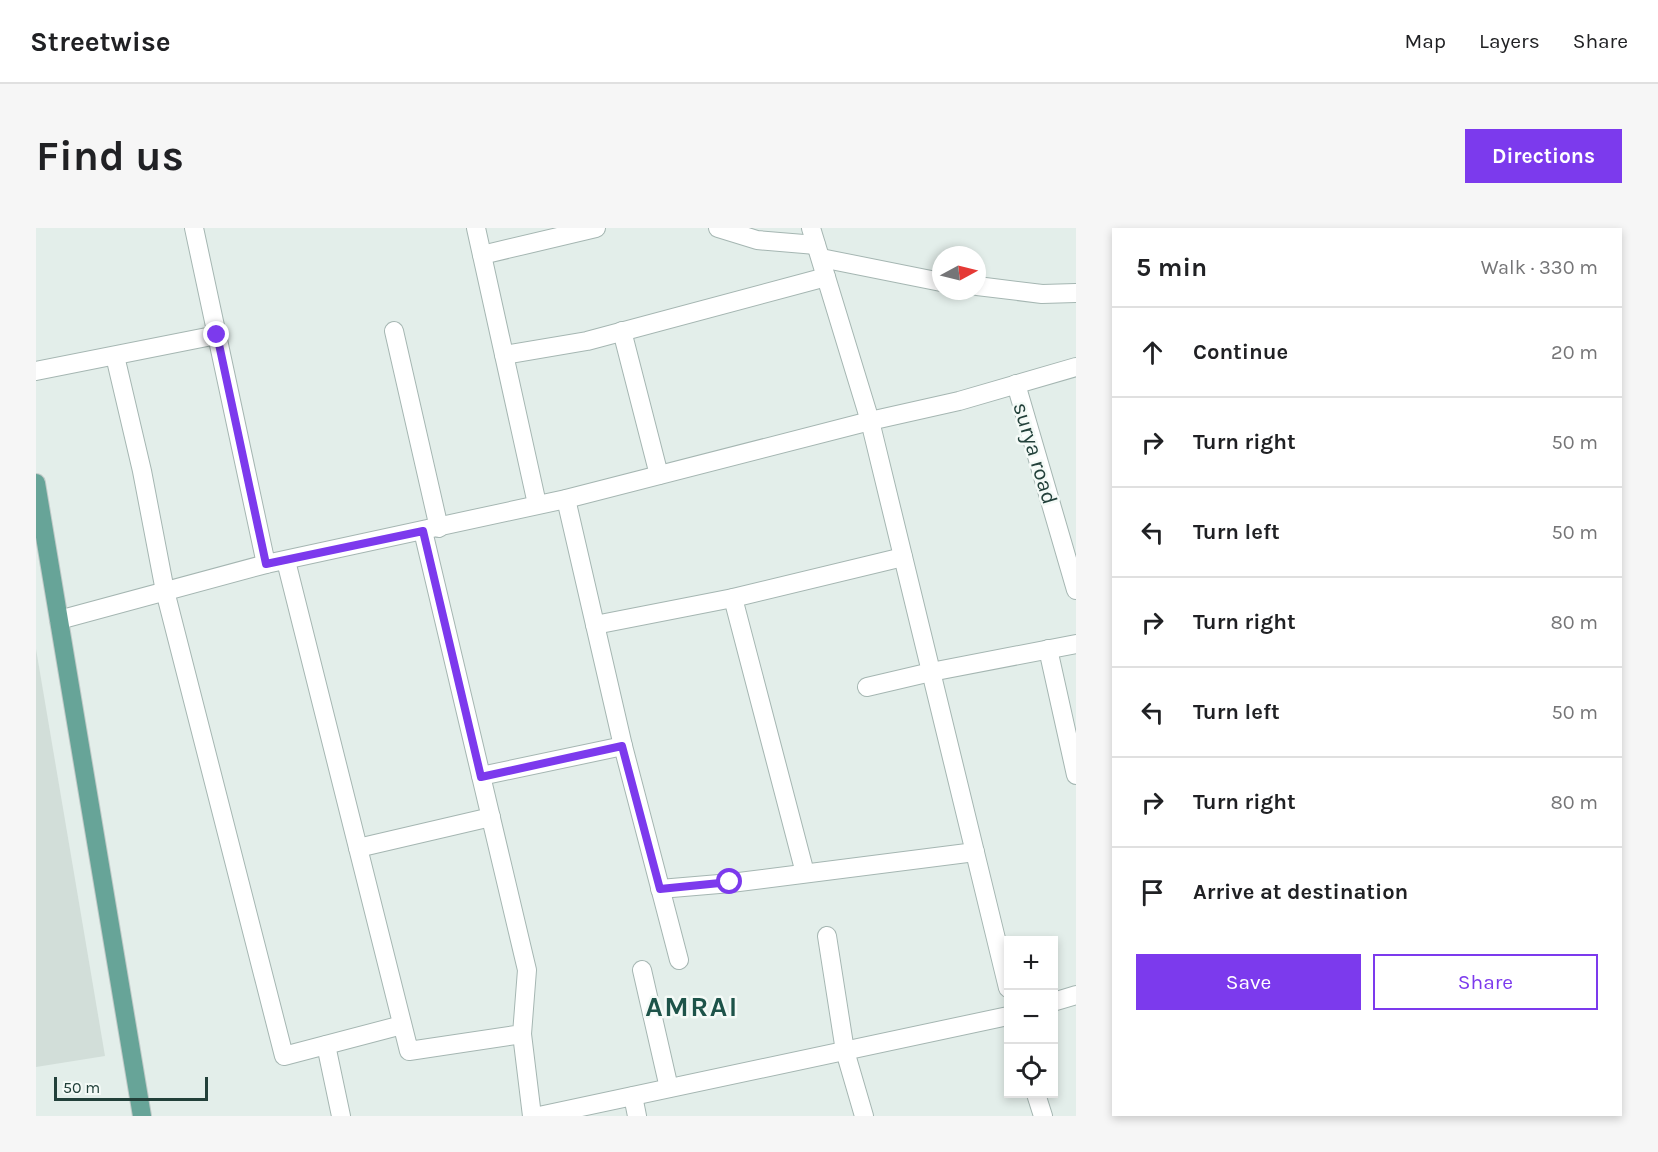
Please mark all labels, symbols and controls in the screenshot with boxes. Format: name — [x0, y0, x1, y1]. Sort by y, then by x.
text: Streetwise — [30, 25, 171, 58]
text: Map — [1404, 29, 1446, 53]
text: Layers — [1479, 29, 1540, 53]
text: Share — [1573, 29, 1628, 53]
button: Directions — [1465, 129, 1622, 183]
text: Find us — [36, 131, 184, 181]
north arrow — [932, 246, 986, 300]
text: 5 min — [1136, 252, 1207, 283]
text: Walk · 330 m — [1481, 256, 1598, 279]
route end — [203, 321, 229, 347]
icon: ahead — [1136, 336, 1169, 369]
text: Continue — [1193, 339, 1288, 365]
text: 20 m — [1551, 341, 1598, 364]
street label: surya road — [1007, 399, 1063, 508]
icon: right — [1136, 426, 1169, 459]
text: Turn right — [1193, 429, 1296, 455]
text: 50 m — [1551, 431, 1598, 454]
icon: left — [1136, 516, 1169, 549]
text: Turn left — [1193, 519, 1280, 545]
text: 50 m — [1551, 521, 1598, 544]
icon: right — [1136, 606, 1169, 639]
text: Turn right — [1193, 609, 1296, 635]
text: 80 m — [1550, 611, 1598, 634]
icon: left — [1136, 696, 1169, 729]
text: Turn left — [1193, 699, 1280, 725]
text: 50 m — [1551, 701, 1598, 724]
icon: right — [1136, 786, 1169, 819]
text: Turn right — [1193, 789, 1296, 815]
text: 80 m — [1550, 791, 1598, 814]
route start — [716, 868, 742, 894]
icon: arrive — [1136, 876, 1169, 909]
text: Arrive at destination — [1193, 879, 1408, 905]
map controls — [1004, 936, 1058, 1098]
button: + — [1004, 936, 1058, 990]
button: Save — [1136, 954, 1361, 1010]
button: Share — [1373, 954, 1598, 1010]
district label: AMRAI — [645, 990, 739, 1023]
button: − — [1004, 990, 1058, 1044]
button: locate — [1004, 1044, 1058, 1098]
scale bar — [54, 1074, 208, 1102]
text: 50 m — [63, 1078, 100, 1097]

